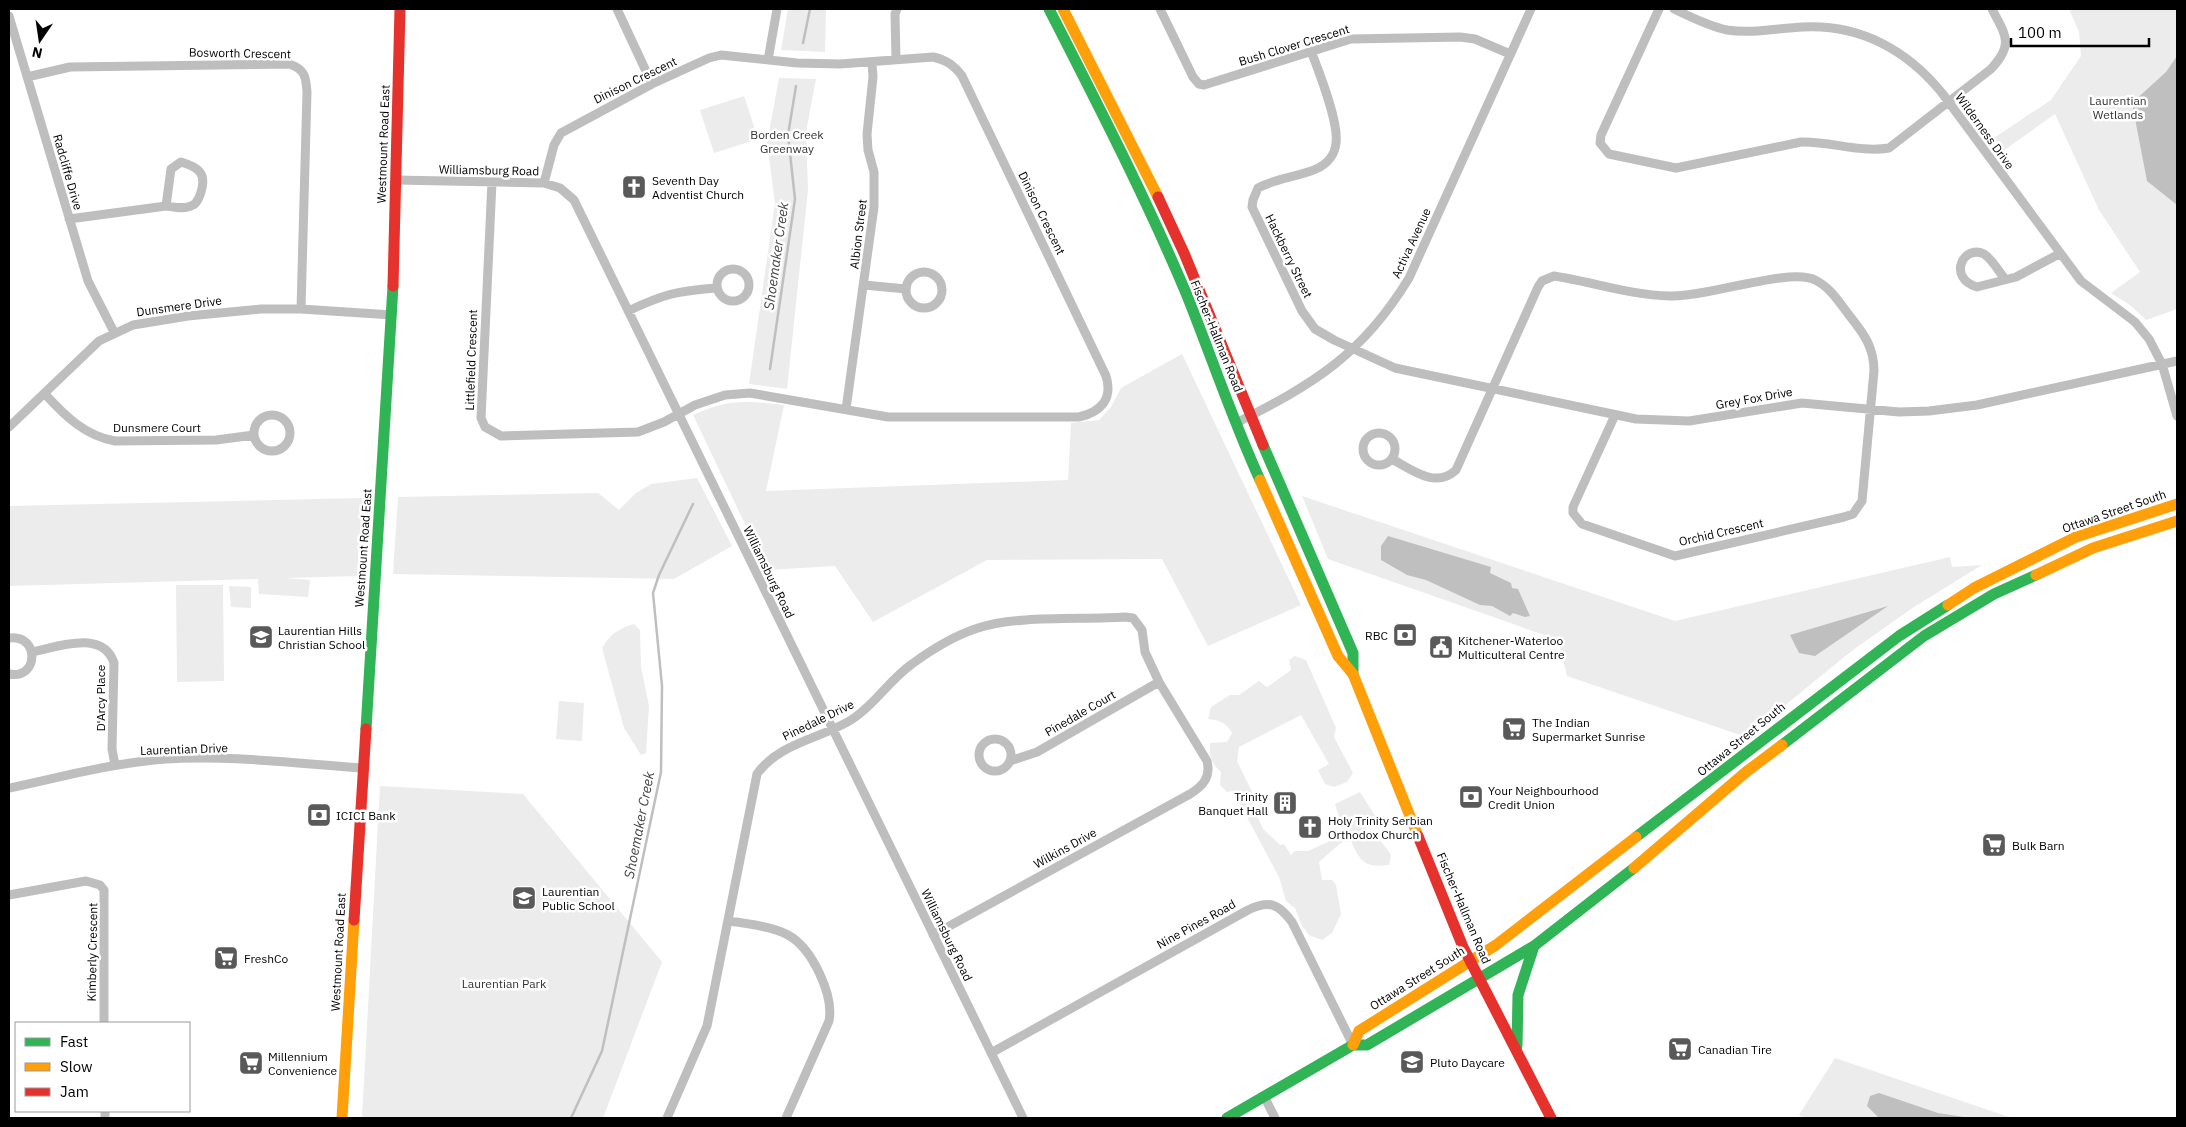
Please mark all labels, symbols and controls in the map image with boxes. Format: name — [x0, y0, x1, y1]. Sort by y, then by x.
north arrow — [15, 15, 65, 65]
scale bar — [2011, 15, 2148, 47]
street label: Bush Clover Crescent — [1237, 21, 1351, 69]
text: 100 m — [2018, 23, 2062, 42]
text: N — [30, 43, 44, 63]
street label: Bosworth Crescent — [189, 45, 291, 61]
street label: Dinison Crescent — [591, 53, 679, 107]
street label: Westmount Road East — [373, 84, 393, 204]
street label: Wilderness Drive — [1952, 90, 2018, 172]
park label: Laurentian Wetlands — [2089, 93, 2147, 122]
park label: Borden Creek Greenway — [750, 127, 824, 156]
street label: Radcliffe Drive — [50, 132, 86, 212]
street label: Williamsburg Road — [439, 162, 539, 178]
street label: Dinison Crescent — [1015, 169, 1069, 257]
place label: Seventh Day Adventist Church — [652, 173, 744, 202]
church icon: Seventh Day Adventist Church — [621, 174, 647, 200]
street label: Albion Street — [846, 198, 870, 270]
water label: Shoemaker Creek — [760, 200, 793, 311]
street label: Activa Avenue — [1388, 205, 1434, 281]
street label: Hackberry Street — [1262, 212, 1316, 300]
street label: Fischer-Hallman Road — [1188, 278, 1246, 394]
street label: Dunsmere Drive — [135, 293, 223, 319]
street label: Littlefield Crescent — [462, 309, 480, 411]
street label: Grey Fox Drive — [1714, 384, 1794, 412]
street label: Dunsmere Court — [113, 420, 201, 435]
street label: Ottawa Street South — [2060, 486, 2168, 536]
street label: Westmount Road East — [351, 488, 375, 608]
street label: Orchid Crescent — [1677, 515, 1765, 549]
street label: Williamsburg Road — [740, 524, 798, 620]
bank icon: RBC — [1392, 622, 1418, 648]
place label: Laurentian Hills Christian School — [278, 623, 365, 652]
school or university icon: Laurentian Hills Christian School — [248, 624, 274, 650]
place label: RBC — [1365, 628, 1389, 643]
place label: Kitchener-Waterloo Multiculteral Centre — [1458, 633, 1565, 662]
public building icon: Kitchener-Waterloo Multiculteral Centre — [1428, 634, 1454, 660]
street label: D'Arcy Place — [93, 664, 108, 731]
street label: Pinedale Court — [1042, 687, 1118, 739]
street label: Pinedale Drive — [780, 696, 857, 744]
street label: Ottawa Street South — [1694, 699, 1788, 779]
place label: The Indian Supermarket Sunrise — [1532, 715, 1646, 744]
supermarket icon: The Indian Supermarket Sunrise — [1501, 716, 1527, 742]
street label: Laurentian Drive — [140, 740, 229, 758]
water label: Shoemaker Creek — [620, 769, 658, 880]
place label: Your Neighbourhood Credit Union — [1488, 783, 1599, 812]
bank icon: Your Neighbourhood Credit Union — [1458, 784, 1484, 810]
place label: Trinity Banquet Hall — [1198, 789, 1268, 818]
building icon: Trinity Banquet Hall — [1272, 790, 1298, 816]
bank icon: ICICI Bank — [306, 802, 332, 828]
place label: ICICI Bank — [336, 808, 396, 823]
place label: Holy Trinity Serbian Orthodox Church — [1328, 813, 1433, 842]
church icon: Holy Trinity Serbian Orthodox Church — [1297, 814, 1323, 840]
street label: Wilkins Drive — [1031, 824, 1099, 871]
supermarket icon: Bulk Barn — [1981, 832, 2007, 858]
place label: Bulk Barn — [2012, 838, 2065, 853]
street label: Fischer-Hallman Road — [1434, 850, 1494, 966]
place label: Laurentian Public School — [542, 884, 615, 913]
school or university icon: Laurentian Public School — [511, 885, 537, 911]
street label: Williamsburg Road — [918, 887, 976, 983]
street label: Westmount Road East — [327, 892, 349, 1012]
street label: Nine Pines Road — [1154, 896, 1238, 952]
street label: Kimberly Crescent — [84, 902, 100, 1002]
street label: Ottawa Street South — [1367, 943, 1467, 1013]
supermarket icon: FreshCo — [213, 945, 239, 971]
place label: FreshCo — [244, 951, 289, 966]
park label: Laurentian Park — [462, 976, 547, 991]
legend — [15, 1022, 190, 1112]
text: Fast — [60, 1032, 88, 1051]
supermarket icon: Canadian Tire — [1667, 1036, 1693, 1062]
place label: Canadian Tire — [1698, 1042, 1772, 1057]
place label: Millennium Convenience — [268, 1049, 337, 1078]
school or university icon: Pluto Daycare — [1399, 1049, 1425, 1075]
supermarket icon: Millennium Convenience — [238, 1050, 264, 1076]
place label: Pluto Daycare — [1430, 1055, 1505, 1070]
text: Slow — [60, 1057, 93, 1076]
text: Jam — [60, 1082, 89, 1101]

